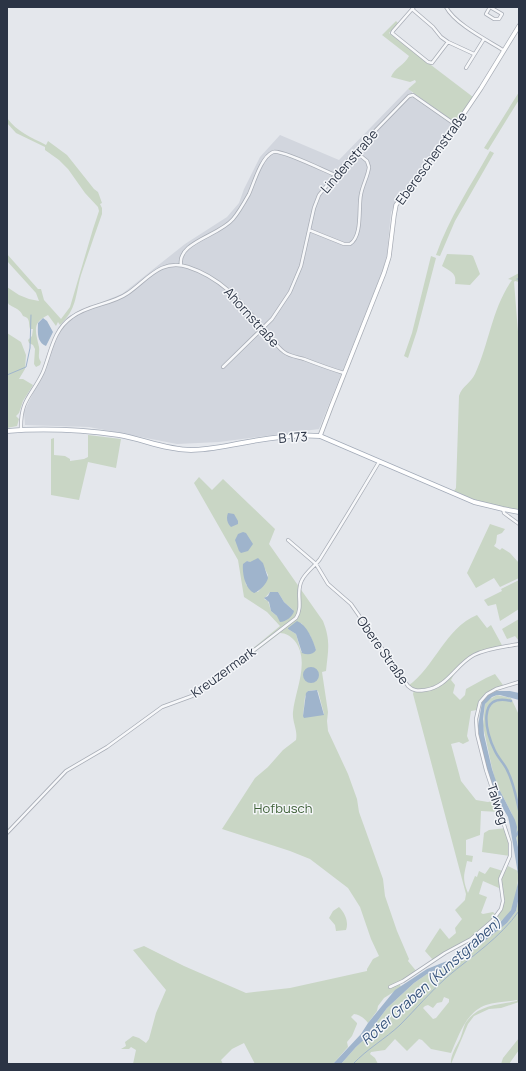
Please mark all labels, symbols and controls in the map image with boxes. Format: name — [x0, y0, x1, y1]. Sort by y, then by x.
street label: Ebereschenstraße — [391, 108, 471, 208]
street label: Lindenstraße — [316, 125, 382, 197]
street label: Ahornstraße — [220, 283, 284, 351]
street label: B 173 — [278, 427, 308, 447]
street label: Obere Straße — [353, 612, 413, 688]
street label: Kreuzermark — [187, 642, 259, 702]
street label: Talweg — [483, 781, 513, 827]
park label: Hofbusch — [254, 799, 312, 817]
water label: Roter Graben (Kunstgraben) — [356, 912, 505, 1049]

